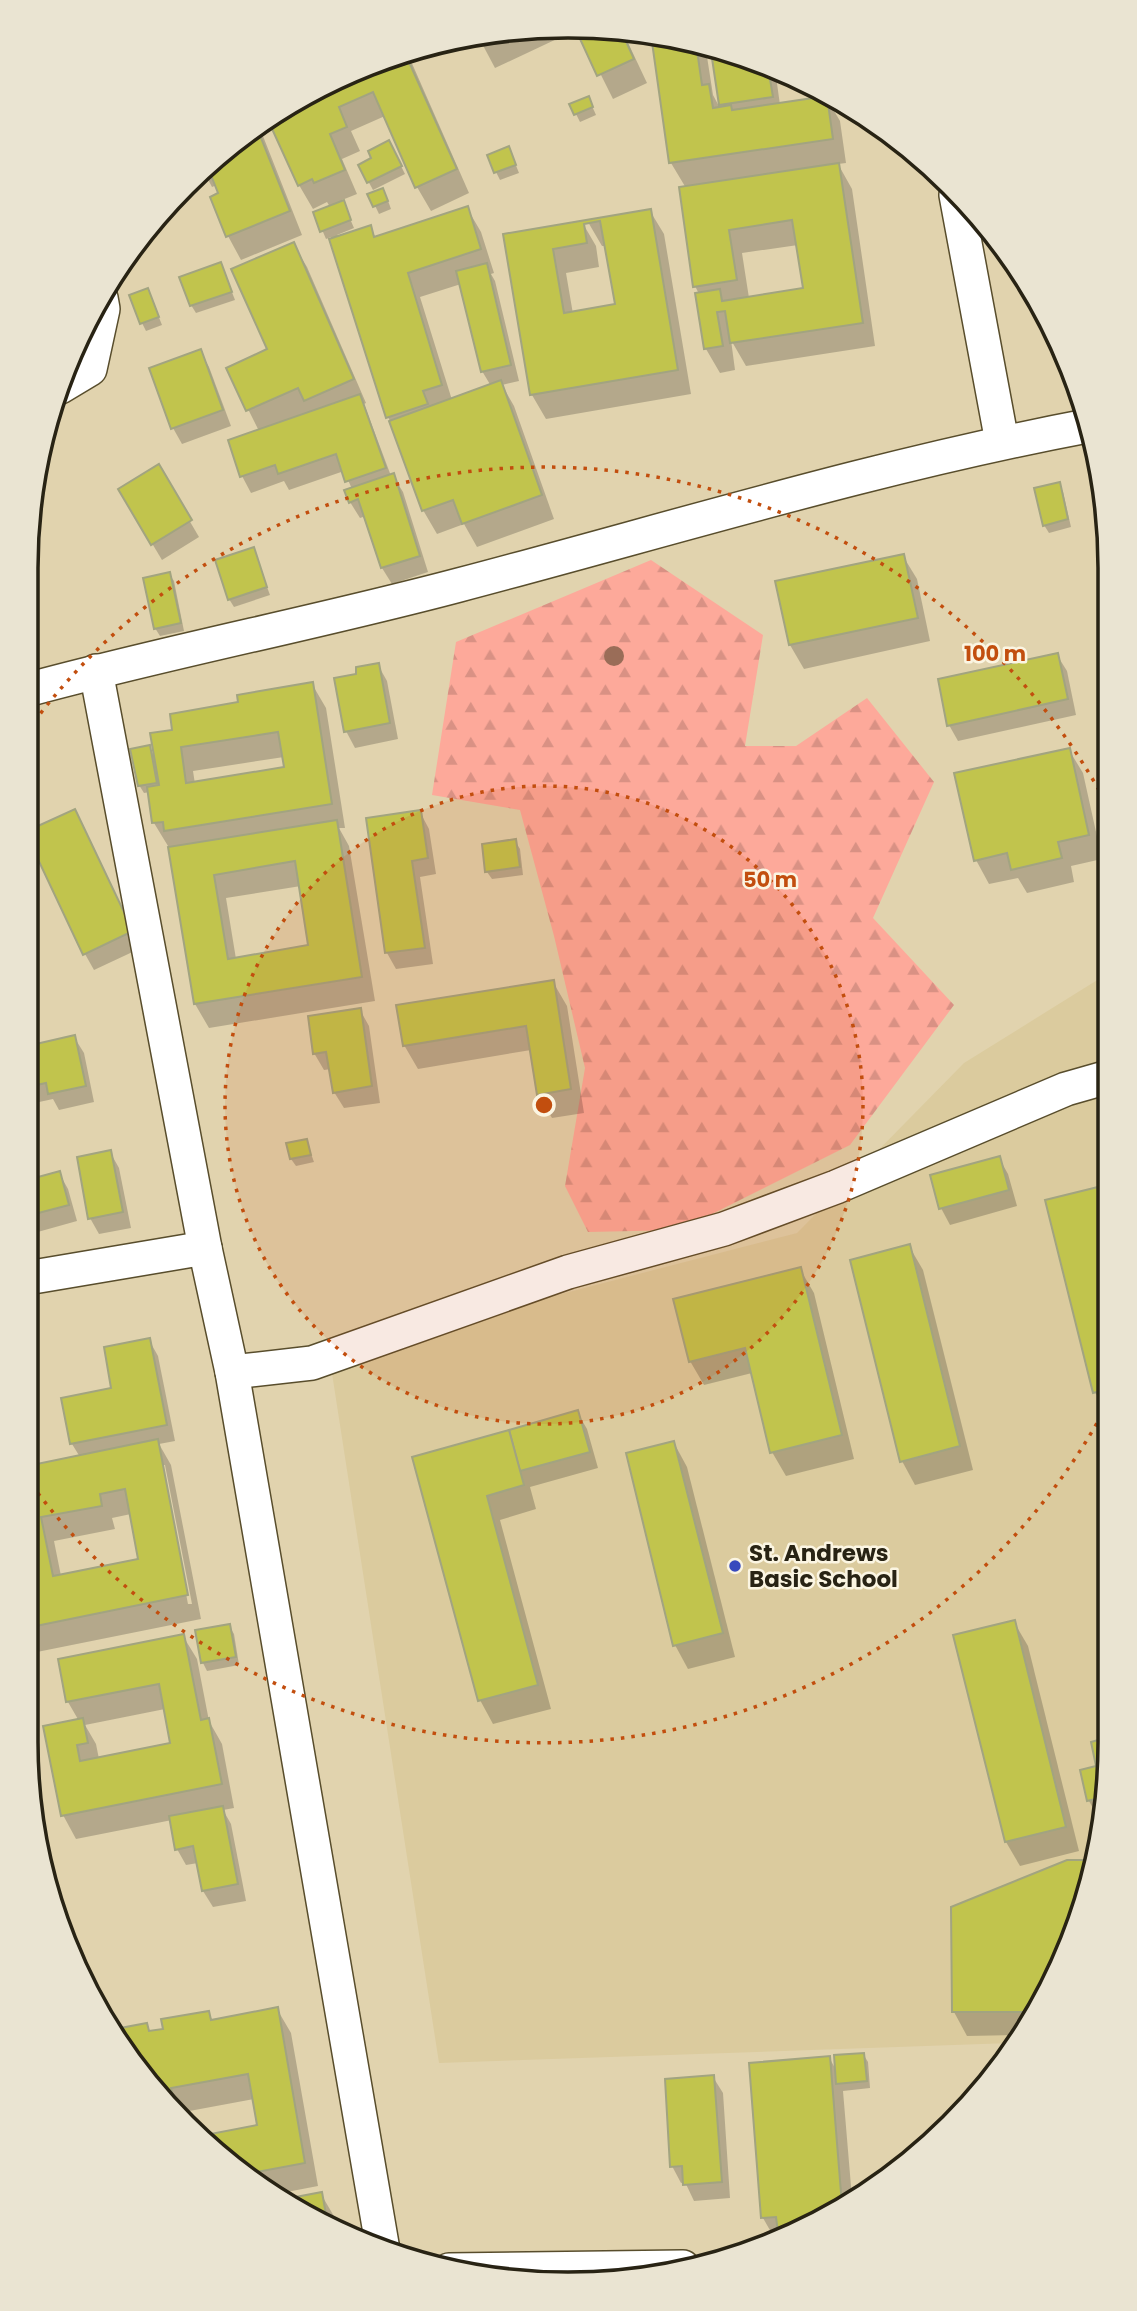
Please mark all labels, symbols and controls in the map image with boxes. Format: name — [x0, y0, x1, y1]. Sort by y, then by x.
text: 100 m — [964, 639, 1026, 668]
text: 50 m — [743, 865, 797, 894]
centre of rings — [532, 1093, 556, 1117]
place label: St. Andrews Basic School — [749, 1537, 898, 1595]
marker: St. Andrews Basic School — [727, 1558, 743, 1574]

